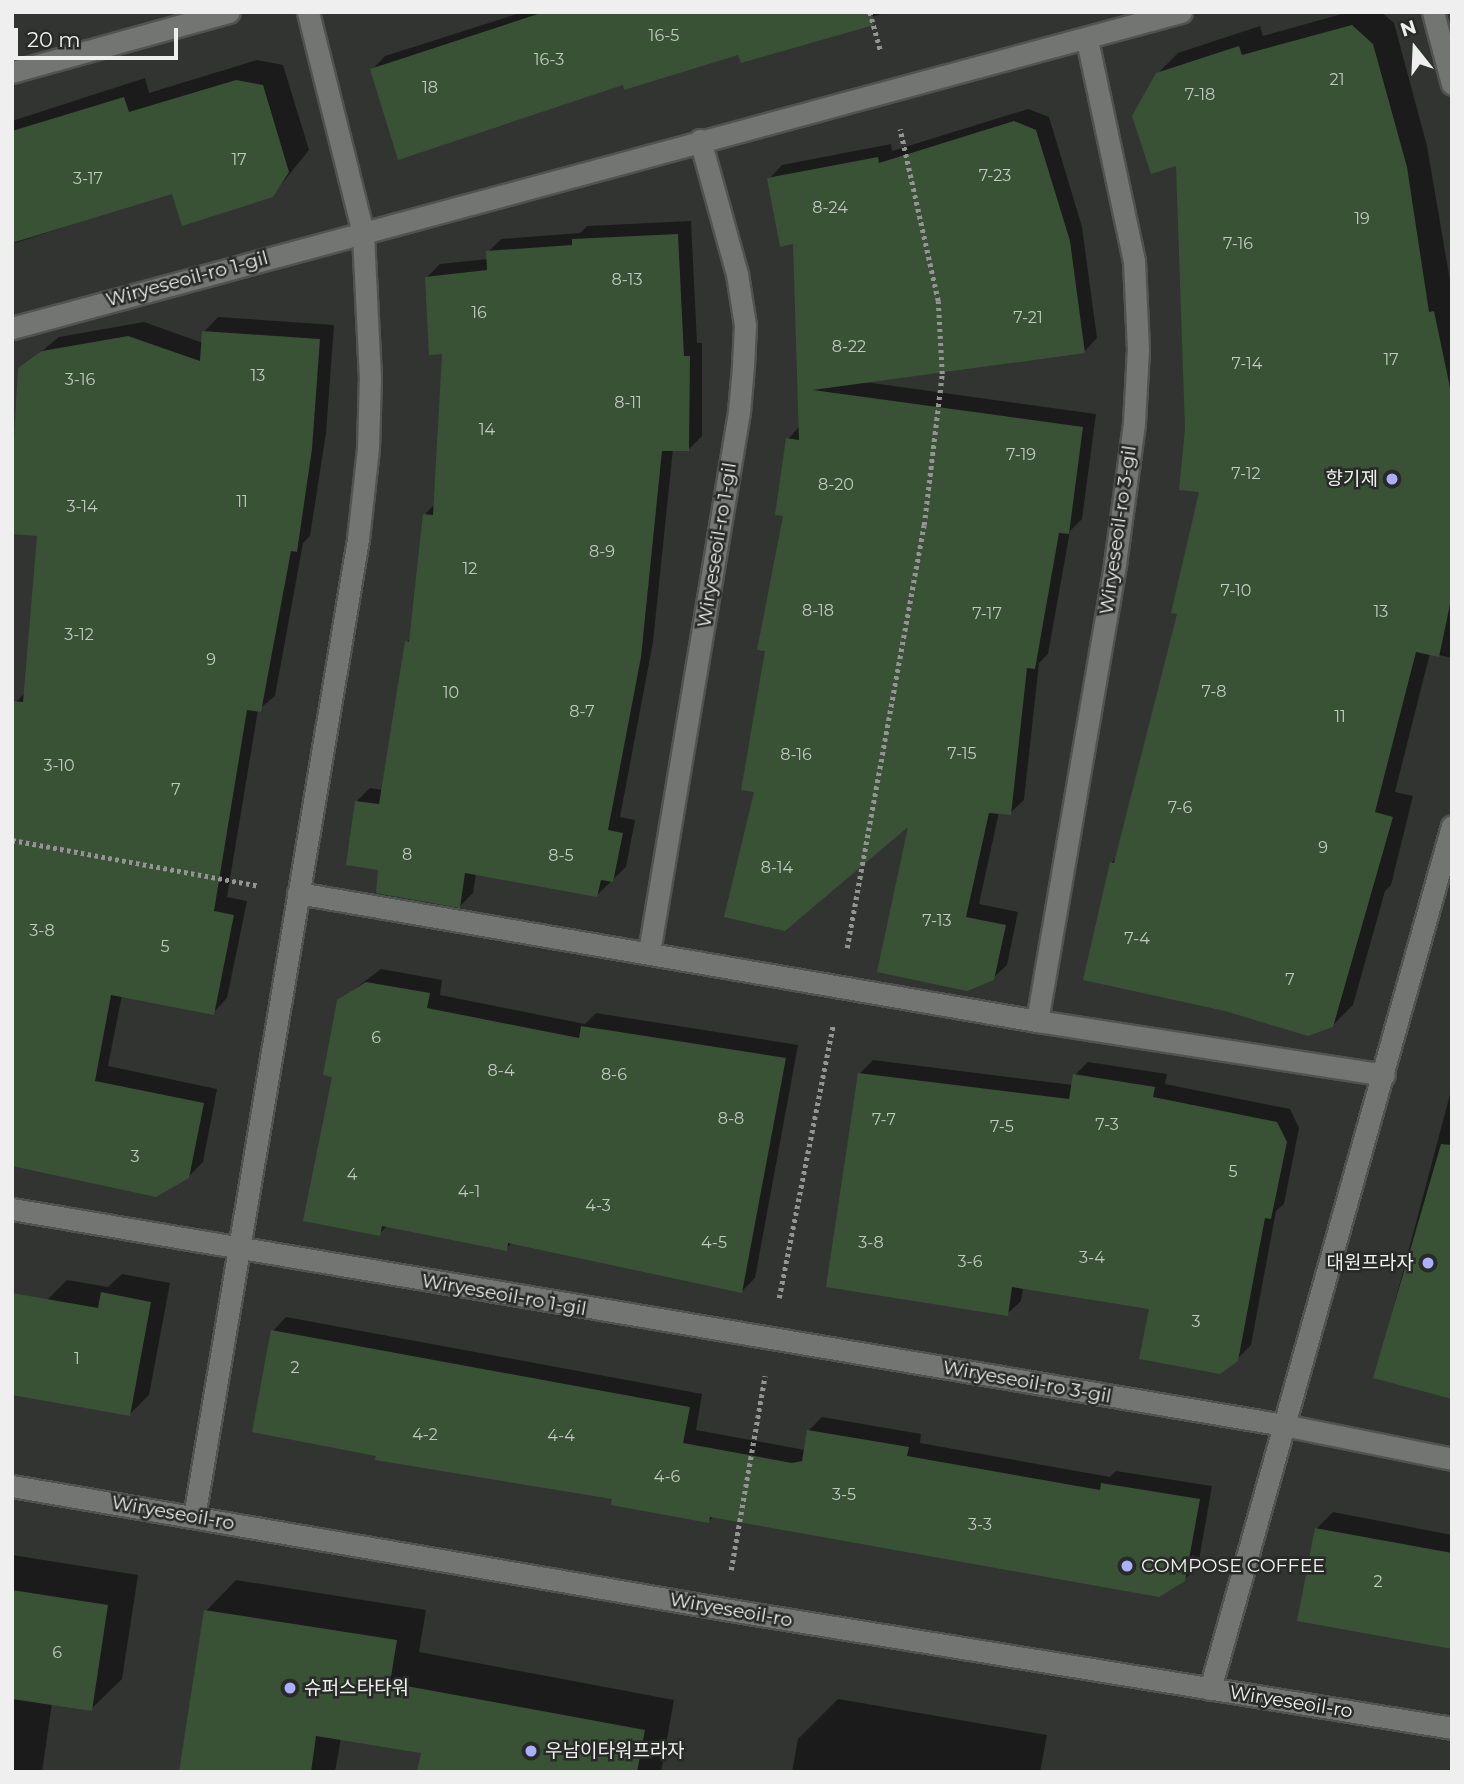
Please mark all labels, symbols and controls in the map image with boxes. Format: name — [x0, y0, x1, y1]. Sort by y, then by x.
scale bar — [18, 14, 182, 58]
north arrow — [1380, 14, 1450, 84]
text: N — [1397, 15, 1419, 42]
house number: 16-5 — [649, 26, 679, 46]
text: 20 m — [27, 27, 81, 52]
house number: 16-3 — [534, 50, 564, 70]
house number: 21 — [1330, 70, 1344, 90]
house number: 18 — [422, 78, 438, 98]
house number: 7-18 — [1185, 85, 1215, 105]
house number: 17 — [231, 150, 247, 170]
house number: 7-23 — [979, 166, 1011, 186]
house number: 3-17 — [73, 169, 103, 189]
house number: 8-24 — [812, 198, 848, 218]
house number: 19 — [1354, 209, 1370, 229]
house number: 7-16 — [1223, 234, 1253, 254]
street label: Wiryeseoil-ro 1-gil — [103, 246, 271, 312]
house number: 8-13 — [612, 270, 642, 290]
house number: 16 — [471, 303, 487, 323]
house number: 7-21 — [1013, 308, 1043, 328]
house number: 8-22 — [832, 337, 866, 357]
house number: 17 — [1383, 350, 1399, 370]
house number: 7-14 — [1232, 354, 1262, 374]
house number: 13 — [251, 366, 265, 386]
house number: 3-16 — [65, 370, 95, 390]
house number: 8-11 — [614, 393, 642, 413]
house number: 14 — [479, 420, 495, 440]
street label: Wiryeseoil-ro 3-gil — [1095, 444, 1141, 616]
house number: 7-19 — [1006, 445, 1036, 465]
street label: Wiryeseoil-ro 1-gil — [693, 461, 741, 629]
house number: 7-12 — [1231, 464, 1261, 484]
place label: 향기제 — [1326, 468, 1378, 490]
marker: 향기제 — [1384, 471, 1400, 487]
house number: 8-20 — [818, 475, 854, 495]
house number: 11 — [236, 492, 248, 512]
house number: 3-14 — [66, 497, 98, 517]
house number: 8-9 — [589, 542, 615, 562]
house number: 12 — [463, 559, 477, 579]
house number: 7-10 — [1221, 581, 1251, 601]
house number: 8-18 — [802, 601, 834, 621]
house number: 13 — [1374, 602, 1388, 622]
house number: 7-17 — [972, 604, 1002, 624]
house number: 3-12 — [64, 625, 94, 645]
house number: 9 — [206, 650, 216, 670]
house number: 7-8 — [1202, 682, 1226, 702]
house number: 10 — [443, 683, 459, 703]
house number: 8-7 — [569, 702, 595, 722]
house number: 11 — [1334, 707, 1346, 727]
house number: 7-15 — [947, 744, 977, 764]
house number: 8-16 — [780, 745, 812, 765]
house number: 3-10 — [43, 756, 75, 776]
house number: 7 — [171, 780, 181, 800]
house number: 7-6 — [1168, 798, 1192, 818]
house number: 9 — [1318, 838, 1328, 858]
house number: 8 — [402, 845, 412, 865]
house number: 8-5 — [548, 846, 574, 866]
house number: 8-14 — [761, 858, 793, 878]
house number: 7-13 — [922, 911, 952, 931]
house number: 3-8 — [29, 921, 55, 941]
house number: 7-4 — [1124, 929, 1150, 949]
house number: 5 — [160, 937, 170, 957]
house number: 7 — [1285, 970, 1295, 990]
house number: 6 — [371, 1028, 381, 1048]
house number: 8-4 — [487, 1061, 515, 1081]
house number: 8-6 — [601, 1065, 627, 1085]
house number: 8-8 — [718, 1109, 744, 1129]
house number: 7-7 — [872, 1110, 896, 1130]
house number: 7-3 — [1095, 1115, 1119, 1135]
house number: 7-5 — [990, 1117, 1014, 1137]
house number: 3 — [130, 1147, 140, 1167]
house number: 5 — [1228, 1162, 1238, 1182]
house number: 4 — [347, 1165, 357, 1185]
house number: 4-1 — [458, 1182, 480, 1202]
house number: 4-3 — [585, 1196, 611, 1216]
house number: 4-5 — [701, 1233, 727, 1253]
house number: 3-8 — [858, 1233, 884, 1253]
house number: 3-4 — [1079, 1248, 1105, 1268]
house number: 3-6 — [957, 1252, 983, 1272]
place label: 대원프라자 — [1327, 1252, 1414, 1274]
marker: 대원프라자 — [1420, 1255, 1436, 1271]
street label: Wiryeseoil-ro 1-gil — [420, 1269, 588, 1321]
house number: 3 — [1191, 1312, 1201, 1332]
house number: 1 — [74, 1349, 80, 1369]
street label: Wiryeseoil-ro 3-gil — [941, 1356, 1113, 1408]
house number: 2 — [290, 1358, 300, 1378]
house number: 4-2 — [412, 1425, 438, 1445]
house number: 4-4 — [547, 1426, 575, 1446]
house number: 4-6 — [654, 1467, 680, 1487]
house number: 3-5 — [832, 1485, 856, 1505]
street label: Wiryeseoil-ro — [110, 1491, 236, 1535]
house number: 3-3 — [968, 1515, 992, 1535]
place label: COMPOSE COFFEE — [1141, 1555, 1325, 1577]
marker: COMPOSE COFFEE — [1119, 1558, 1135, 1574]
house number: 2 — [1373, 1572, 1383, 1592]
street label: Wiryeseoil-ro — [668, 1588, 794, 1632]
house number: 6 — [52, 1643, 62, 1663]
place label: 슈퍼스타타워 — [304, 1677, 409, 1699]
marker: 슈퍼스타타워 — [282, 1680, 298, 1696]
street label: Wiryeseoil-ro — [1228, 1681, 1354, 1723]
place label: 우남이타워프라자 — [545, 1740, 685, 1762]
marker: 우남이타워프라자 — [523, 1743, 539, 1759]

